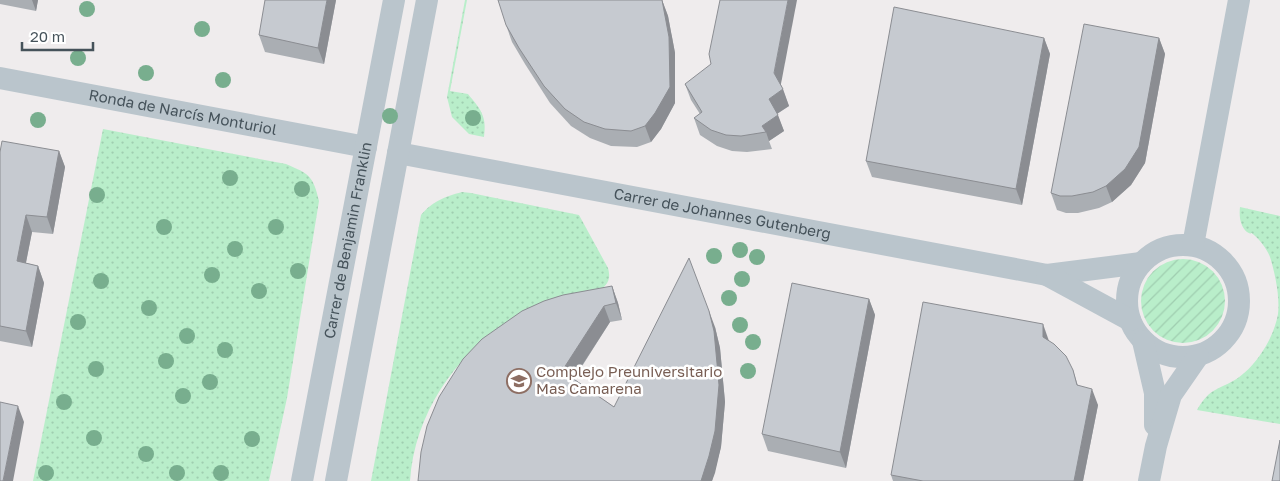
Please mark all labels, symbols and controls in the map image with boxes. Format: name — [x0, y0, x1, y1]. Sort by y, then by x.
scale bar — [22, 20, 94, 52]
text: 20 m — [30, 27, 65, 45]
street label: Ronda de Narcís Monturiol — [88, 85, 279, 138]
street label: Carrer de Benjamin Franklin — [319, 140, 375, 340]
street label: Carrer de Johannes Gutenberg — [612, 184, 833, 242]
place label: Complejo Preuniversitario Mas Camarena — [536, 362, 722, 397]
school or university icon: Complejo Preuniversitario Mas Camarena — [506, 368, 532, 394]

